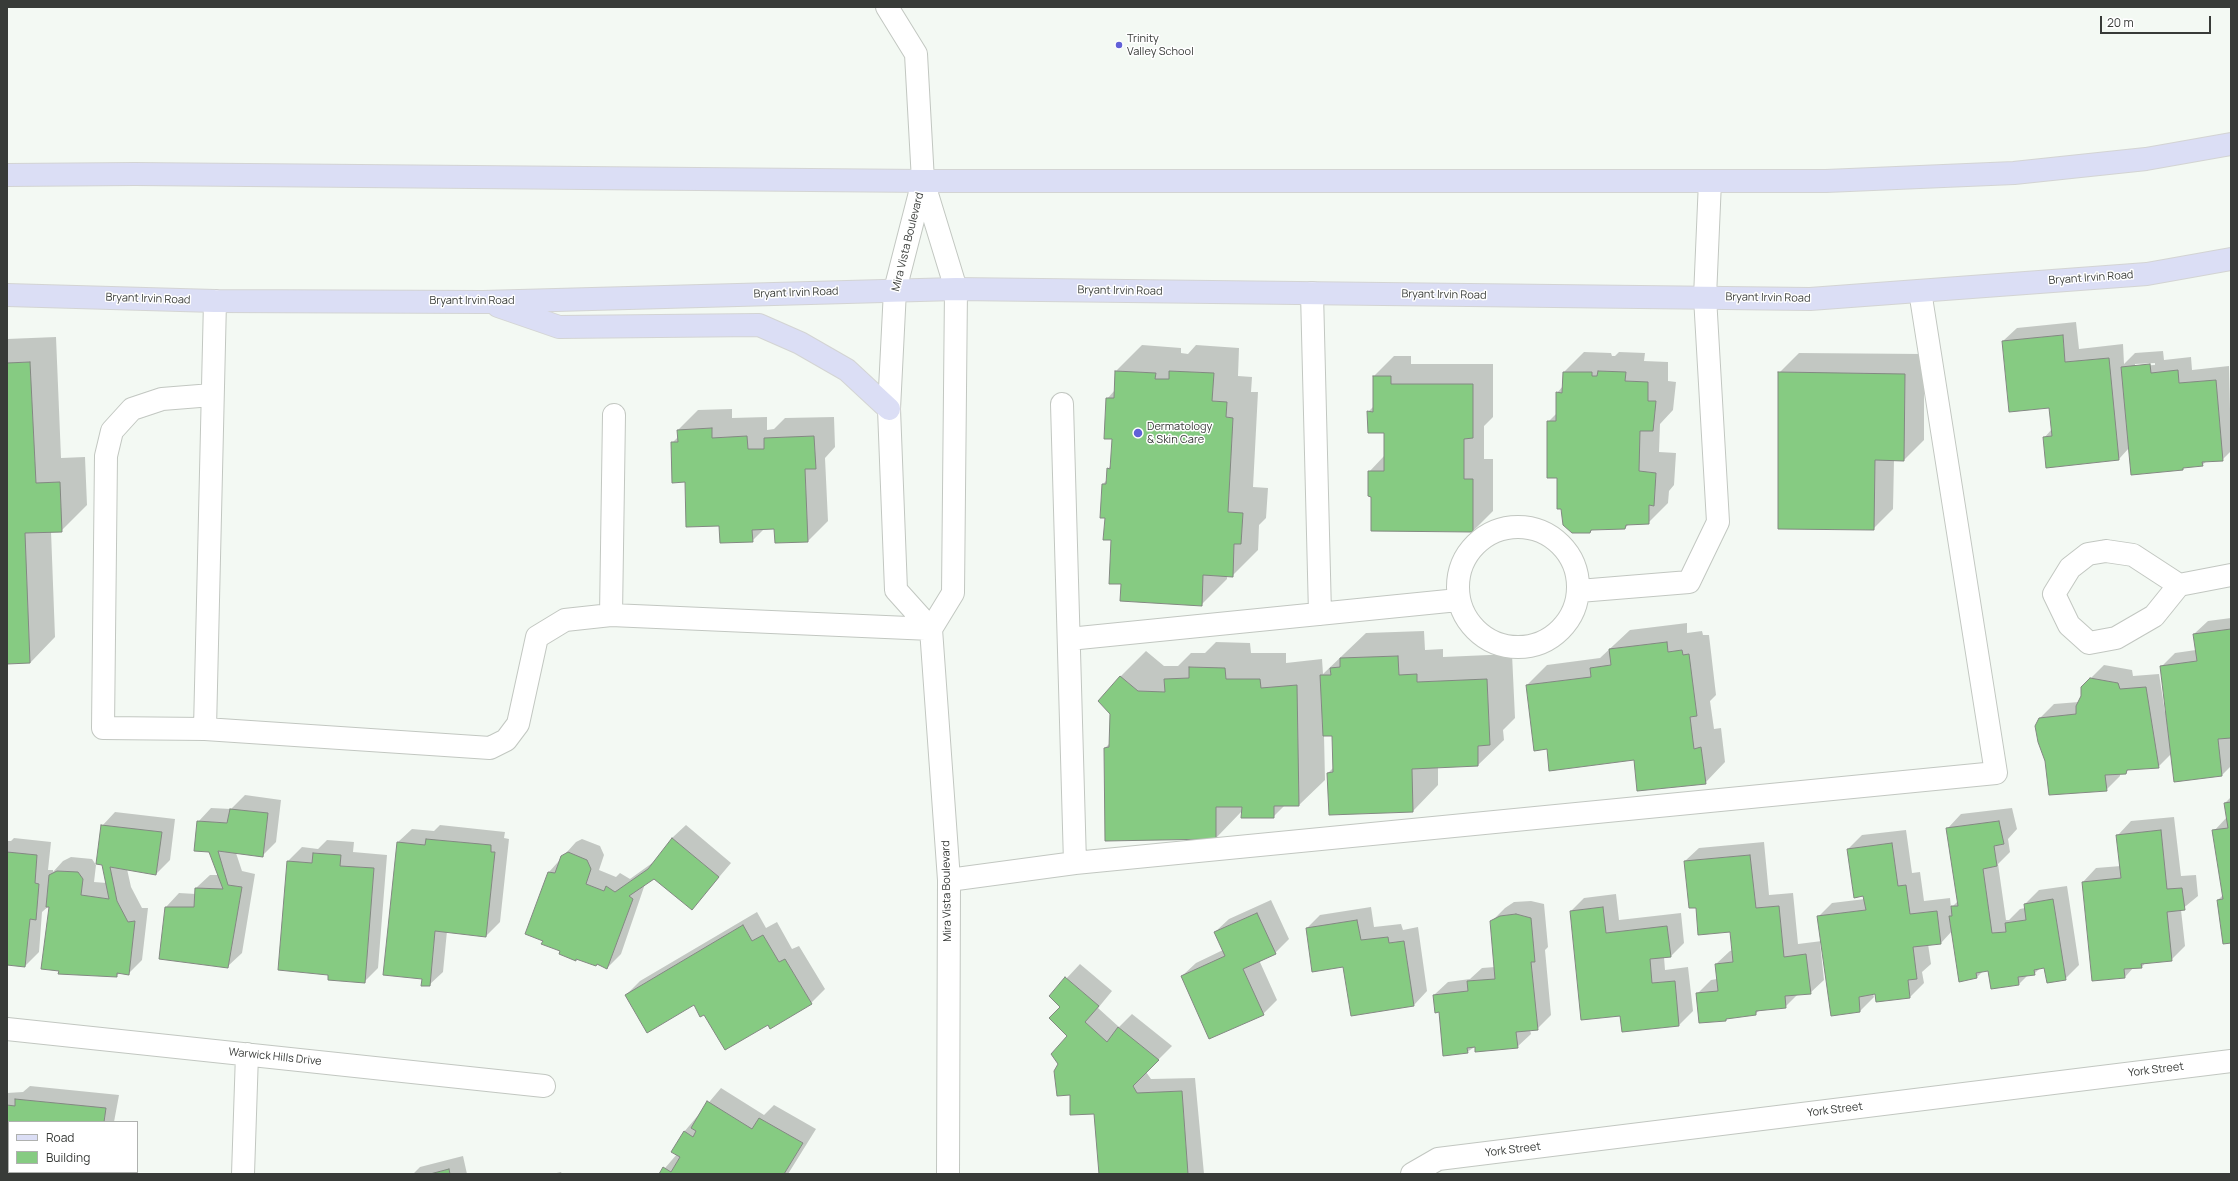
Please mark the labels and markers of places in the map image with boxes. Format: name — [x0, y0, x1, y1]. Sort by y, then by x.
place label: Trinity Valley School — [1127, 32, 1194, 58]
marker: Trinity Valley School — [1114, 40, 1124, 50]
place label: Dermatology & Skin Care — [1147, 420, 1212, 446]
marker: Dermatology & Skin Care — [1132, 427, 1144, 439]

